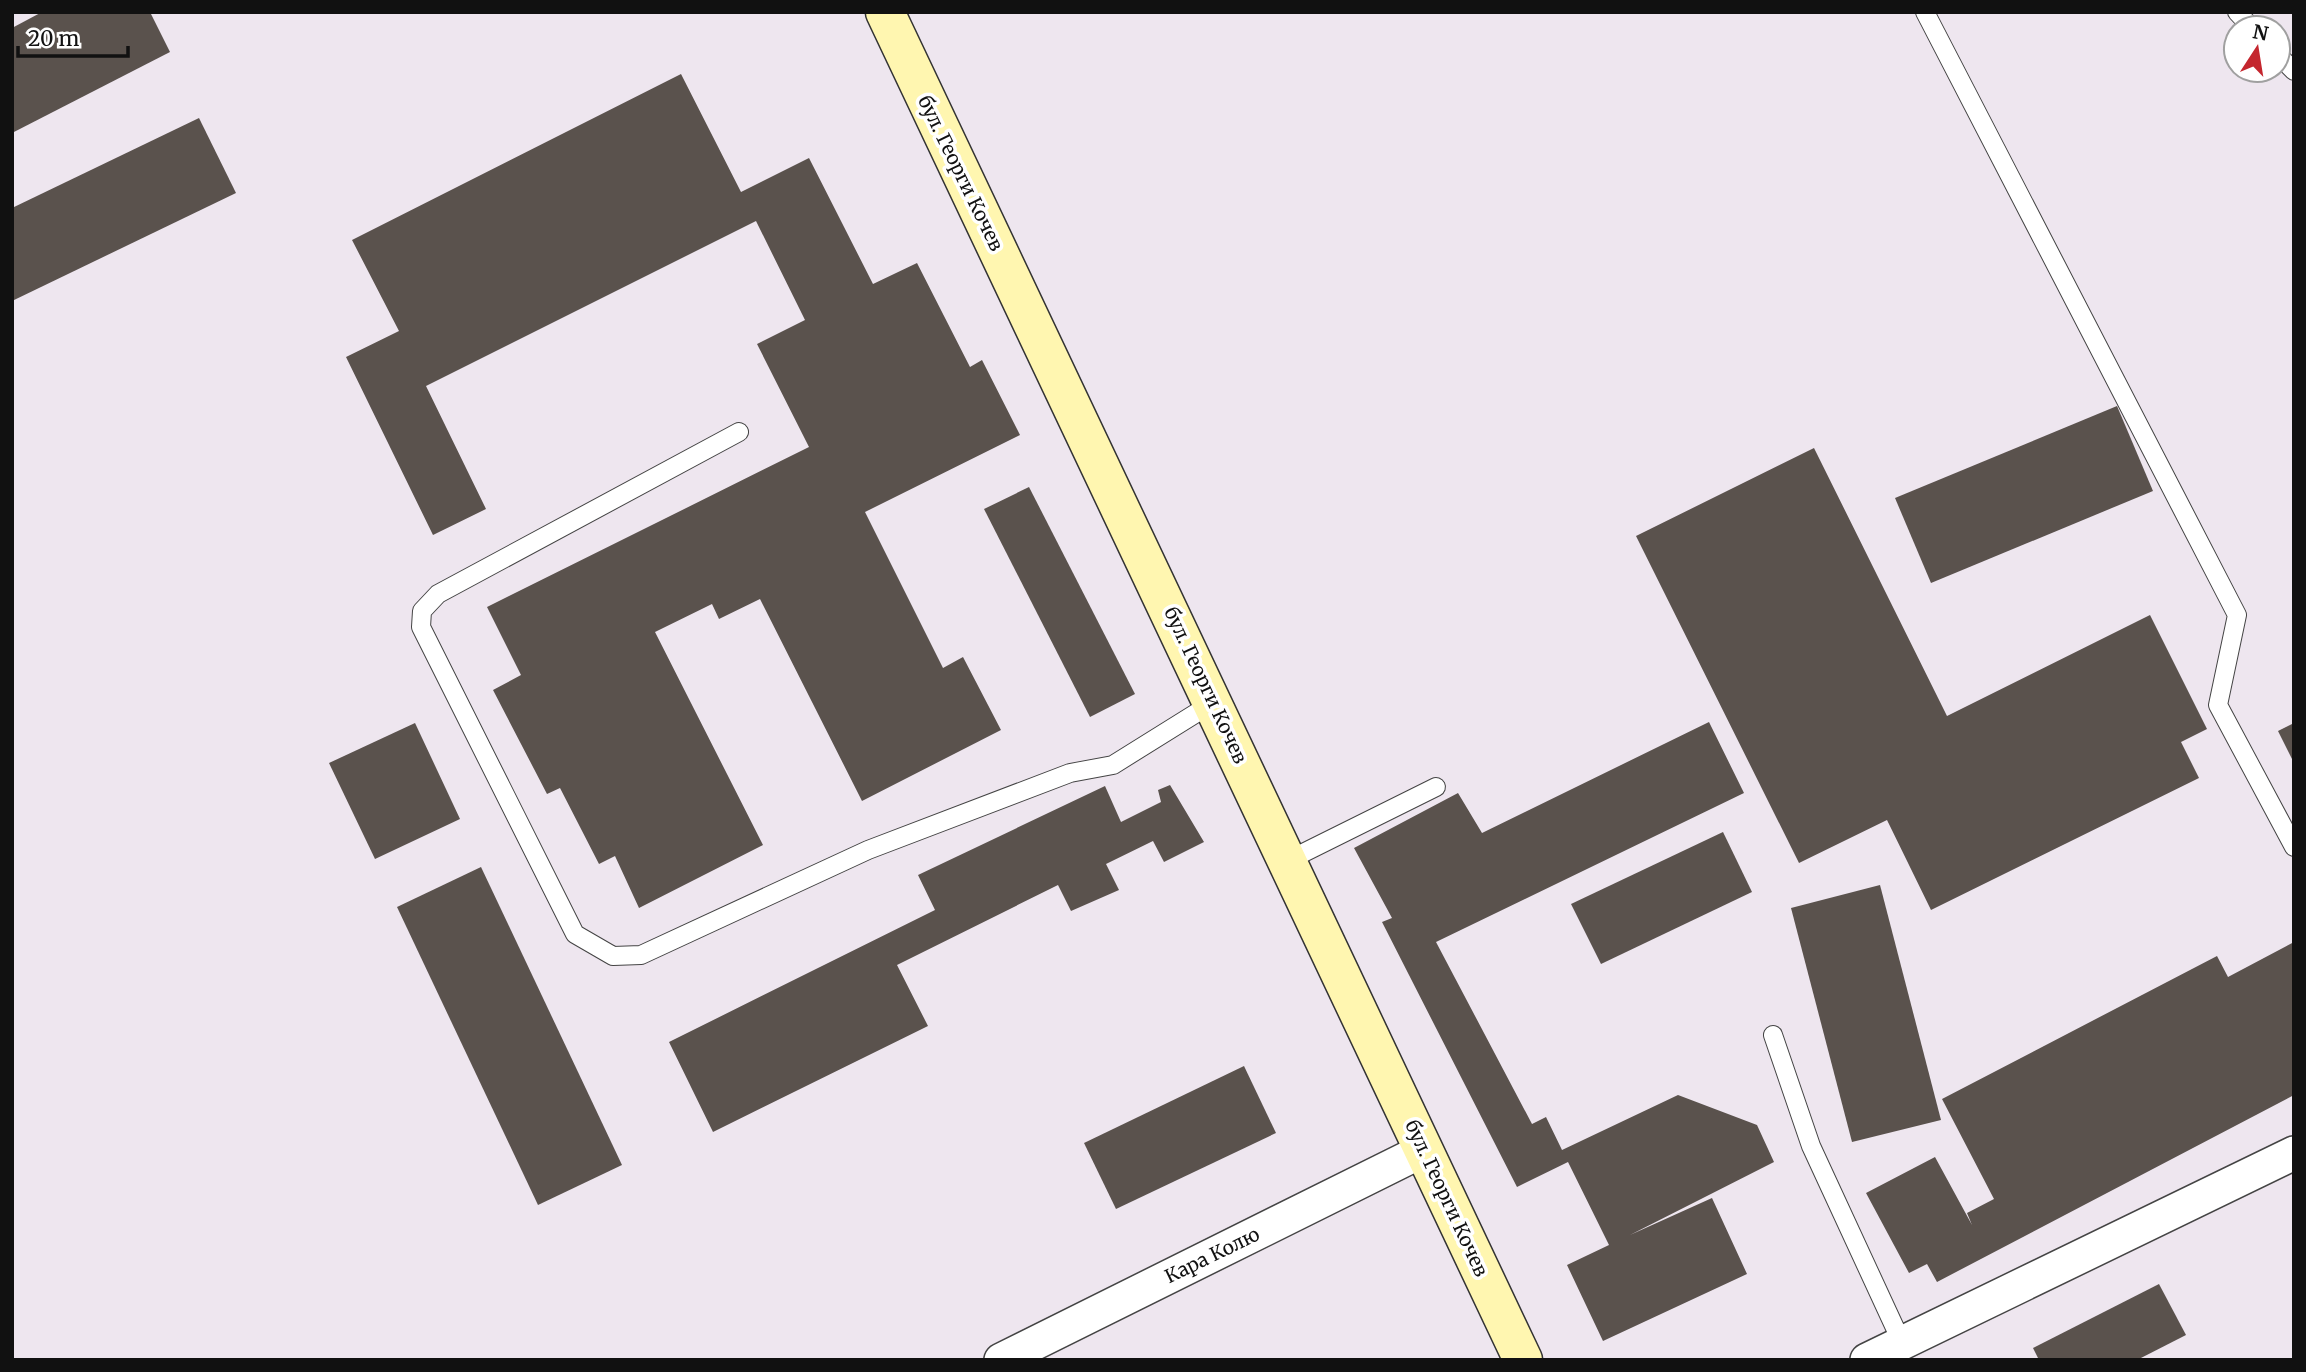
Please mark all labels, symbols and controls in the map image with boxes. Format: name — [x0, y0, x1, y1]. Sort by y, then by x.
scale bar — [18, 14, 128, 58]
north arrow — [2222, 14, 2292, 84]
text: N — [2251, 19, 2270, 46]
text: 20 m — [28, 25, 80, 52]
street label: бул. Георги Кочев — [913, 91, 1009, 255]
street label: бул. Георги Кочев — [1159, 603, 1253, 767]
street label: бул. Георги Кочев — [1400, 1116, 1494, 1280]
street label: Кара Колю — [1161, 1222, 1263, 1288]

